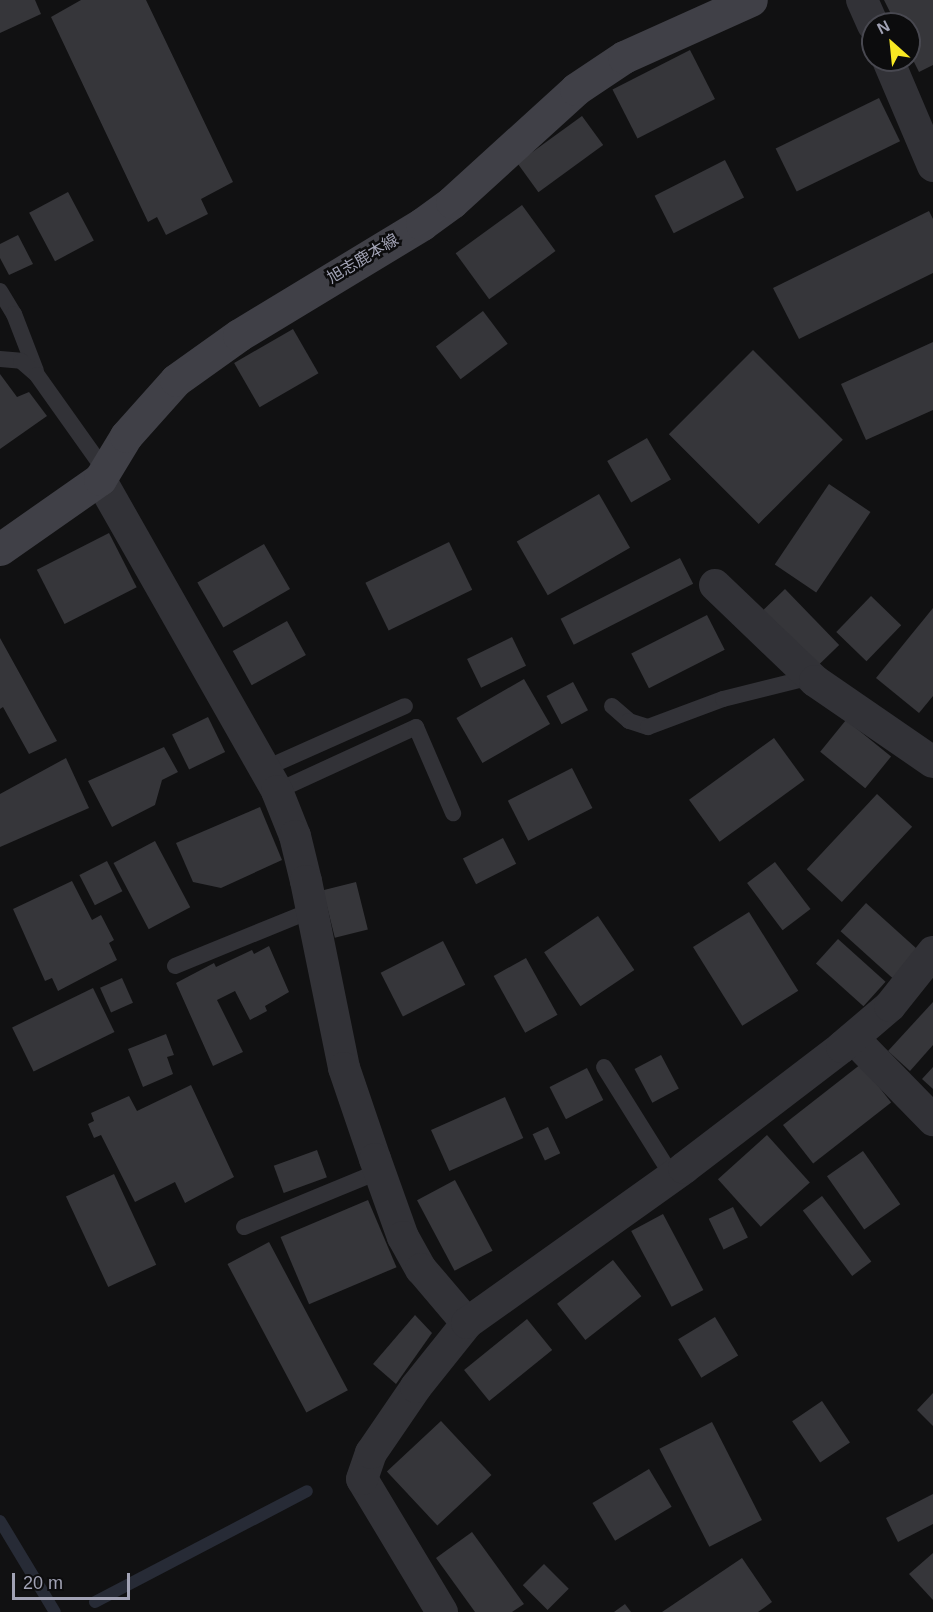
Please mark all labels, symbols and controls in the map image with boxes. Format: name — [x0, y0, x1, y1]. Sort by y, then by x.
north arrow — [861, 12, 921, 72]
text: N — [874, 17, 893, 37]
street label: 旭志鹿本線 — [324, 230, 402, 288]
scale bar — [15, 1561, 134, 1599]
text: 20 m — [23, 1573, 63, 1593]

